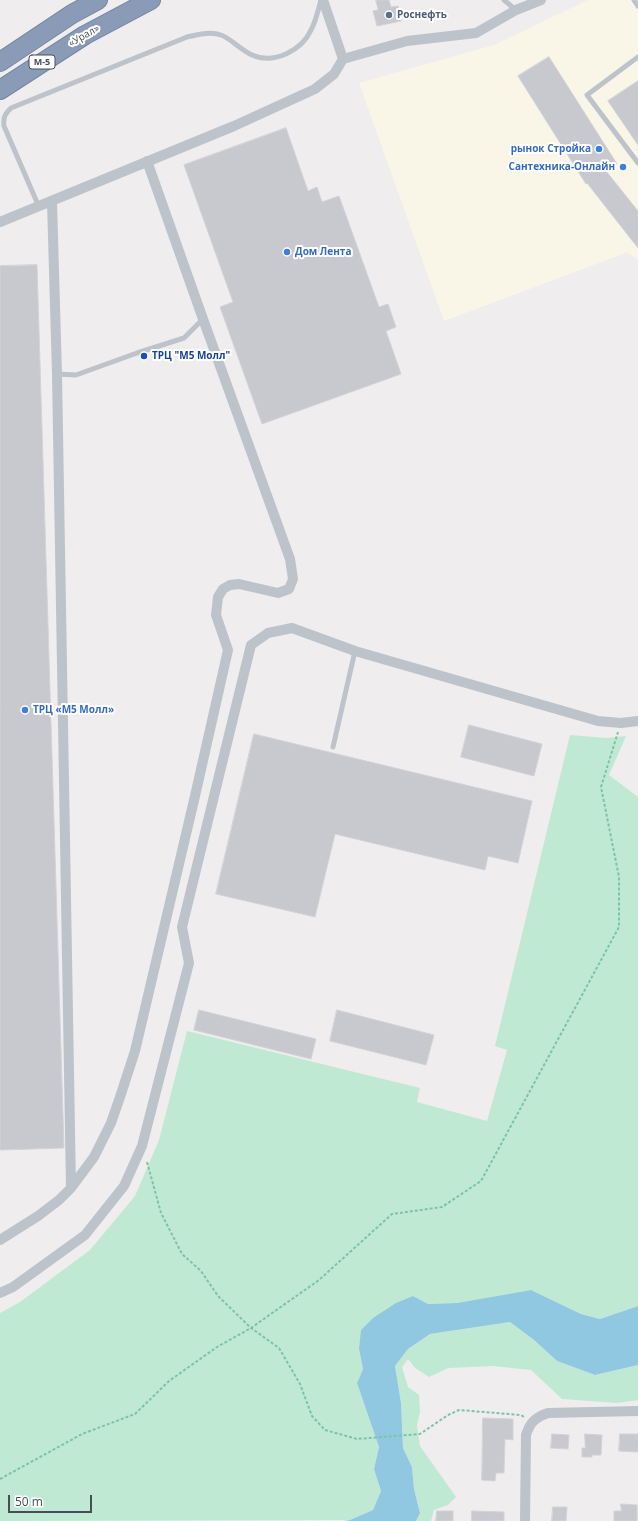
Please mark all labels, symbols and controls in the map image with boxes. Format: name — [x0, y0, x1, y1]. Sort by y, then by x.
place label: Роснефть — [397, 9, 447, 21]
marker: Роснефть — [384, 10, 394, 20]
street label: «Урал» — [66, 22, 102, 50]
road number: М-5 — [29, 55, 55, 69]
place label: рынок Стройка — [511, 143, 591, 155]
marker: рынок Стройка — [594, 144, 604, 154]
place label: Сантехника-Онлайн — [509, 161, 615, 173]
marker: Сантехника-Онлайн — [618, 162, 628, 172]
place label: Дом Лента — [295, 246, 351, 258]
marker: Дом Лента — [282, 247, 292, 257]
place label: ТРЦ "М5 Молл" — [152, 350, 230, 362]
marker: ТРЦ "М5 Молл" — [139, 351, 149, 361]
place label: ТРЦ «М5 Молл» — [33, 704, 114, 716]
marker: ТРЦ «М5 Молл» — [20, 705, 30, 715]
scale bar — [10, 1487, 94, 1513]
text: 50 m — [15, 1493, 43, 1510]

